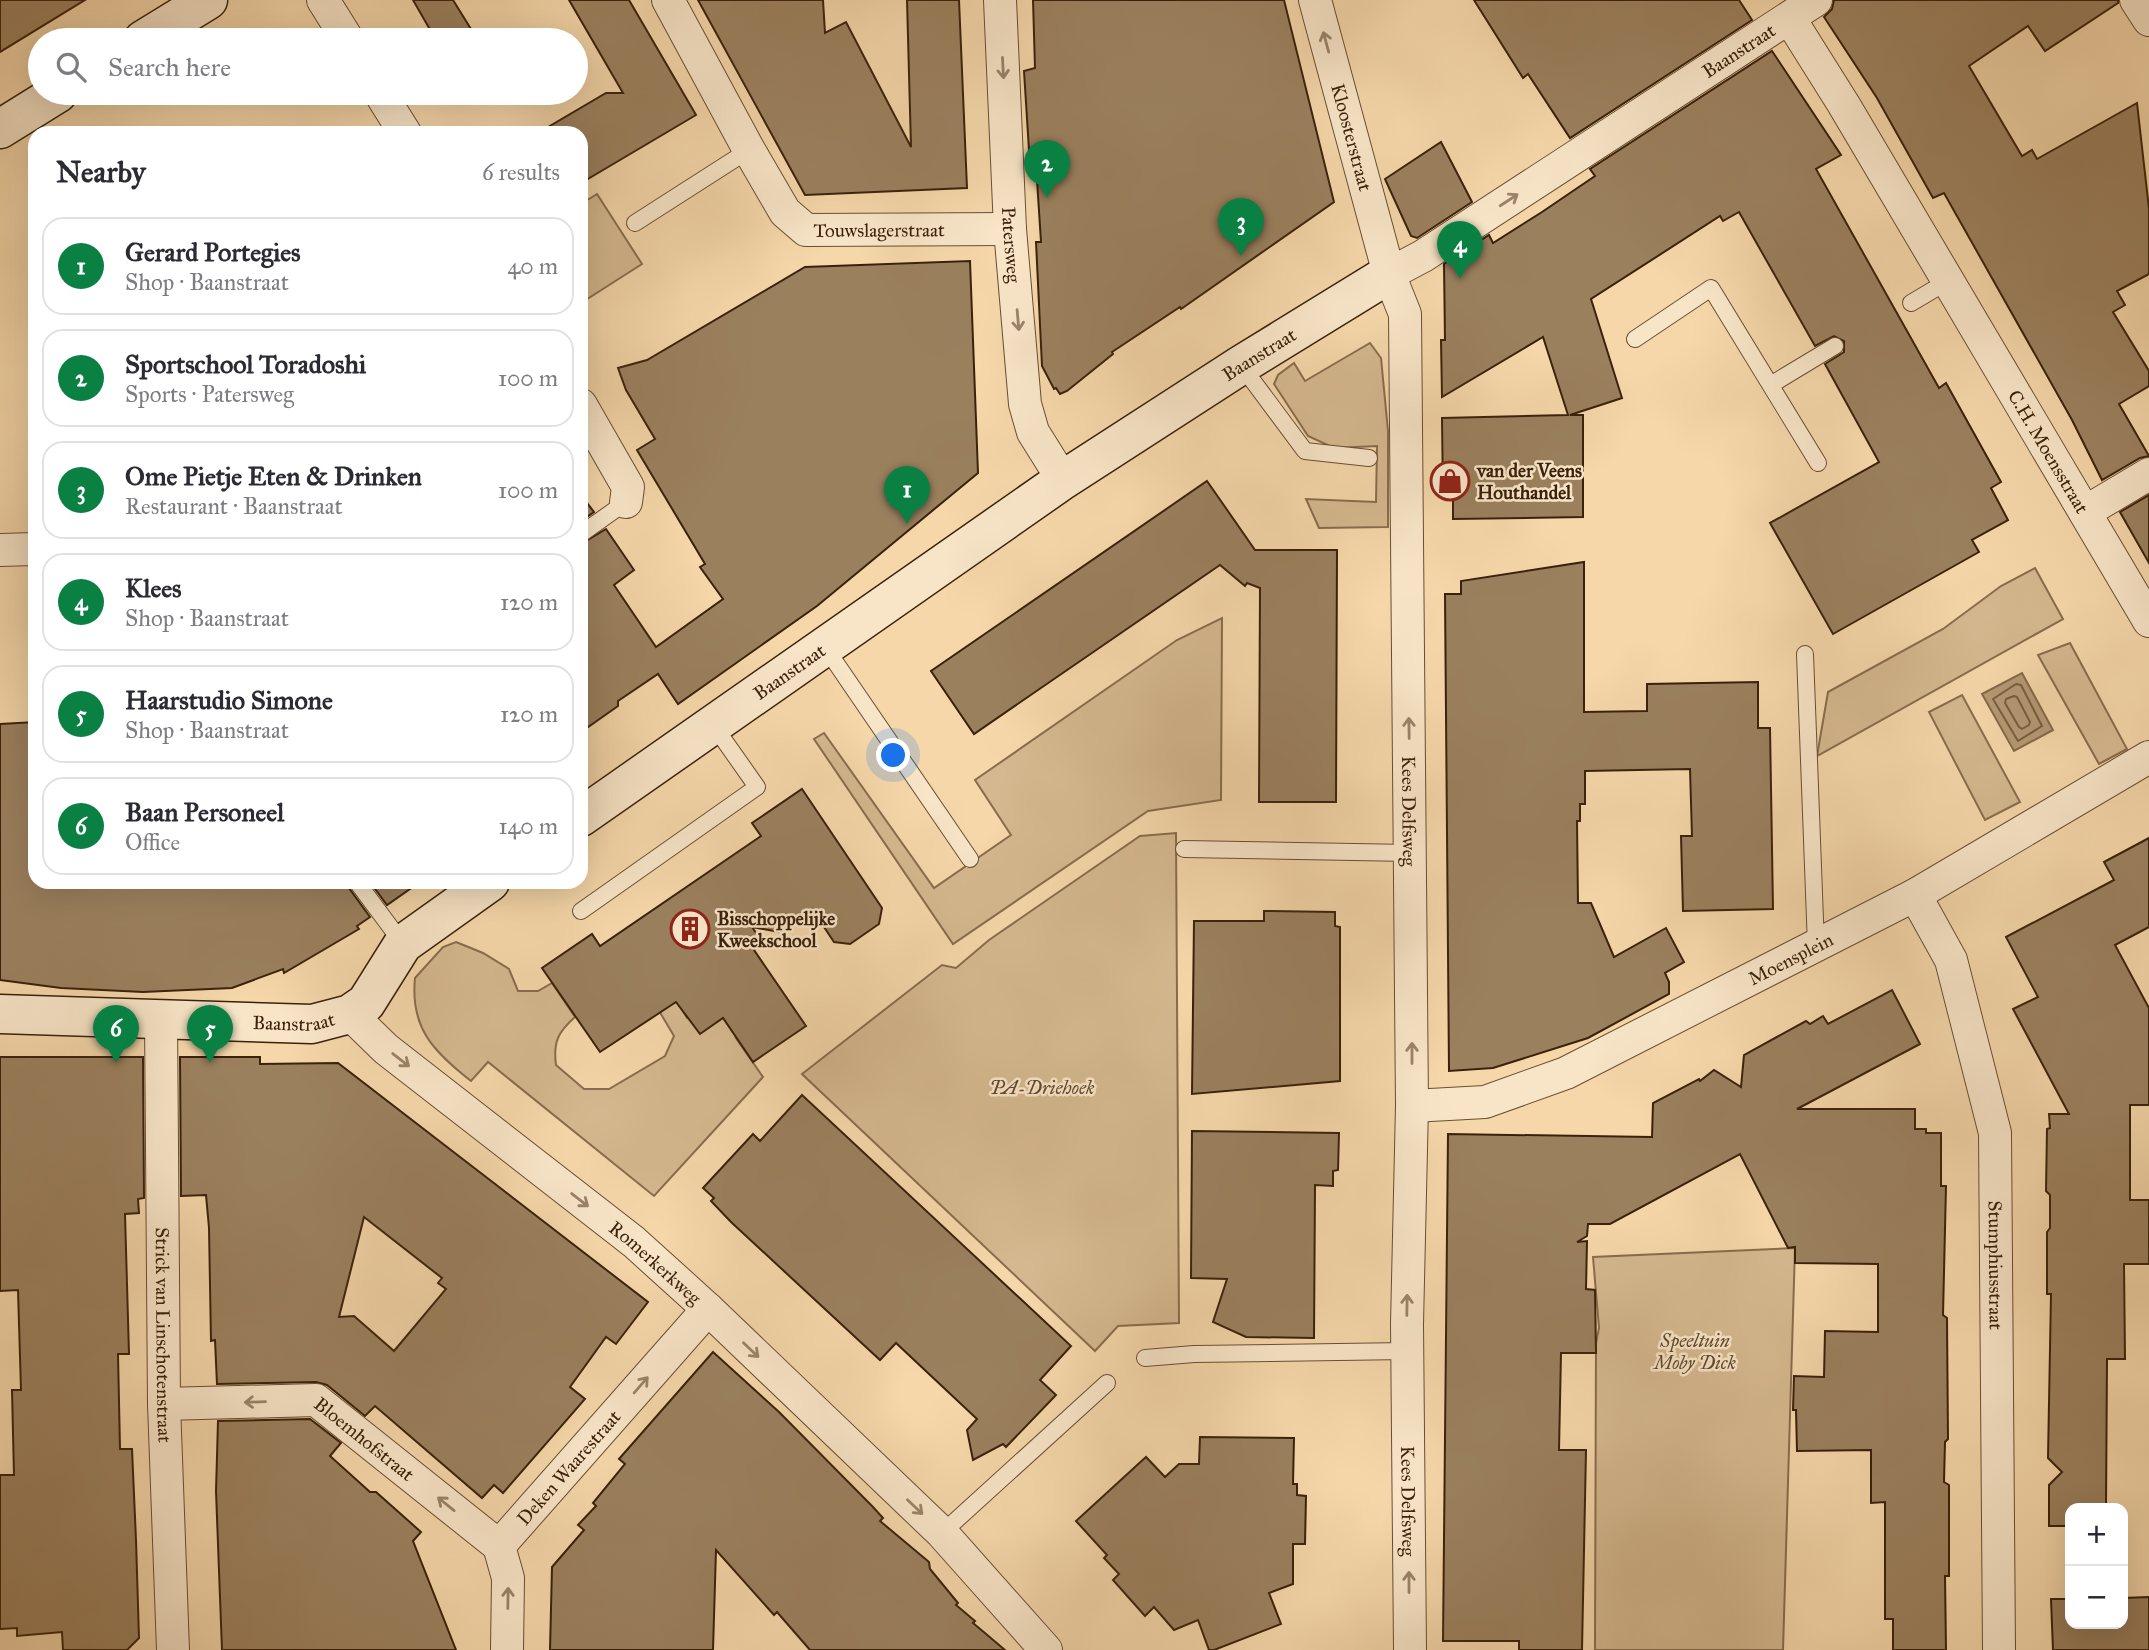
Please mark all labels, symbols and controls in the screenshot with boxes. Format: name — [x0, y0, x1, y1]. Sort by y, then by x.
street label: Baanstraat — [1698, 19, 1780, 83]
search box — [28, 28, 588, 105]
one-way arrow — [1319, 32, 1332, 54]
icon: search — [52, 48, 90, 86]
text: Search here — [108, 51, 231, 83]
one-way arrow — [996, 56, 1009, 79]
street label: Kloosterstraat — [1326, 81, 1377, 194]
pin: 2 — [1024, 140, 1070, 198]
text: Nearby — [56, 154, 146, 190]
text: 6 results — [482, 158, 560, 186]
one-way arrow — [1499, 193, 1519, 207]
pin: 3 — [1218, 198, 1264, 256]
street label: Patersweg — [997, 206, 1026, 284]
street label: Touwslagerstraat — [813, 218, 945, 243]
pin: 4 — [1437, 221, 1483, 279]
text: Gerard Portegies — [125, 236, 301, 268]
text: 1 — [76, 252, 86, 280]
text: 40 m — [508, 252, 558, 280]
text: Shop · Baanstraat — [125, 268, 289, 296]
one-way arrow — [1012, 308, 1025, 330]
street label: Baanstraat — [1218, 323, 1301, 386]
text: Sportschool Toradoshi — [125, 348, 366, 380]
text: 2 — [75, 364, 87, 392]
text: 100 m — [498, 364, 558, 392]
text: Sports · Patersweg — [125, 380, 294, 408]
street label: C.H. Moensstraat — [2003, 386, 2094, 518]
place label: van der Veens Houthandel — [1476, 459, 1582, 504]
text: Ome Pietje Eten & Drinken — [125, 460, 422, 492]
shop icon: van der Veens Houthandel — [1429, 460, 1471, 502]
pin: 1 — [884, 466, 930, 524]
text: 3 — [76, 476, 86, 504]
text: 100 m — [498, 476, 558, 504]
text: Restaurant · Baanstraat — [125, 492, 343, 520]
text: Klees — [125, 572, 182, 604]
text: 4 — [75, 588, 87, 616]
text: 120 m — [500, 588, 558, 616]
text: Shop · Baanstraat — [125, 604, 289, 632]
street label: Baanstraat — [749, 639, 830, 705]
text: Haarstudio Simone — [125, 684, 333, 716]
text: 5 — [76, 700, 86, 728]
text: 120 m — [500, 700, 558, 728]
text: Shop · Baanstraat — [125, 716, 289, 744]
one-way arrow — [1402, 717, 1416, 740]
your location — [876, 738, 910, 772]
street label: Kees Delfsweg — [1397, 756, 1421, 867]
text: Baan Personeel — [125, 796, 284, 828]
text: 6 — [75, 812, 87, 840]
text: 140 m — [498, 812, 558, 840]
text: Office — [125, 828, 180, 856]
place label: Bisschoppelijke Kweekschool — [717, 907, 835, 952]
building icon: Bisschoppelijke Kweekschool — [669, 908, 711, 950]
street label: Moensplein — [1744, 928, 1837, 990]
pin: 6 — [93, 1005, 139, 1063]
pin: 5 — [187, 1005, 233, 1063]
street label: Baanstraat — [252, 1007, 338, 1036]
one-way arrow — [1405, 1042, 1419, 1065]
one-way arrow — [391, 1053, 409, 1068]
park label: PA-Driehoek — [990, 1076, 1095, 1099]
one-way arrow — [570, 1193, 589, 1208]
street label: Stumphiusstraat — [1984, 1200, 2008, 1330]
street label: Romerkerkweg — [604, 1216, 706, 1310]
street label: Strick van Linschotenstraat — [151, 1227, 176, 1443]
one-way arrow — [1401, 1294, 1414, 1317]
park label: Speeltuin Moby Dick — [1652, 1329, 1737, 1374]
one-way arrow — [742, 1341, 759, 1358]
one-way arrow — [633, 1376, 649, 1394]
street label: Bloemhofstraat — [309, 1392, 419, 1486]
one-way arrow — [243, 1395, 266, 1408]
street label: Deken Waarestraat — [512, 1405, 626, 1530]
street label: Kees Delfsweg — [1396, 1446, 1420, 1557]
one-way arrow — [437, 1496, 455, 1511]
one-way arrow — [906, 1499, 923, 1516]
map controls — [2065, 1503, 2128, 1629]
button: + — [2065, 1503, 2128, 1566]
button: − — [2065, 1566, 2128, 1629]
one-way arrow — [1402, 1571, 1416, 1594]
one-way arrow — [501, 1586, 515, 1609]

